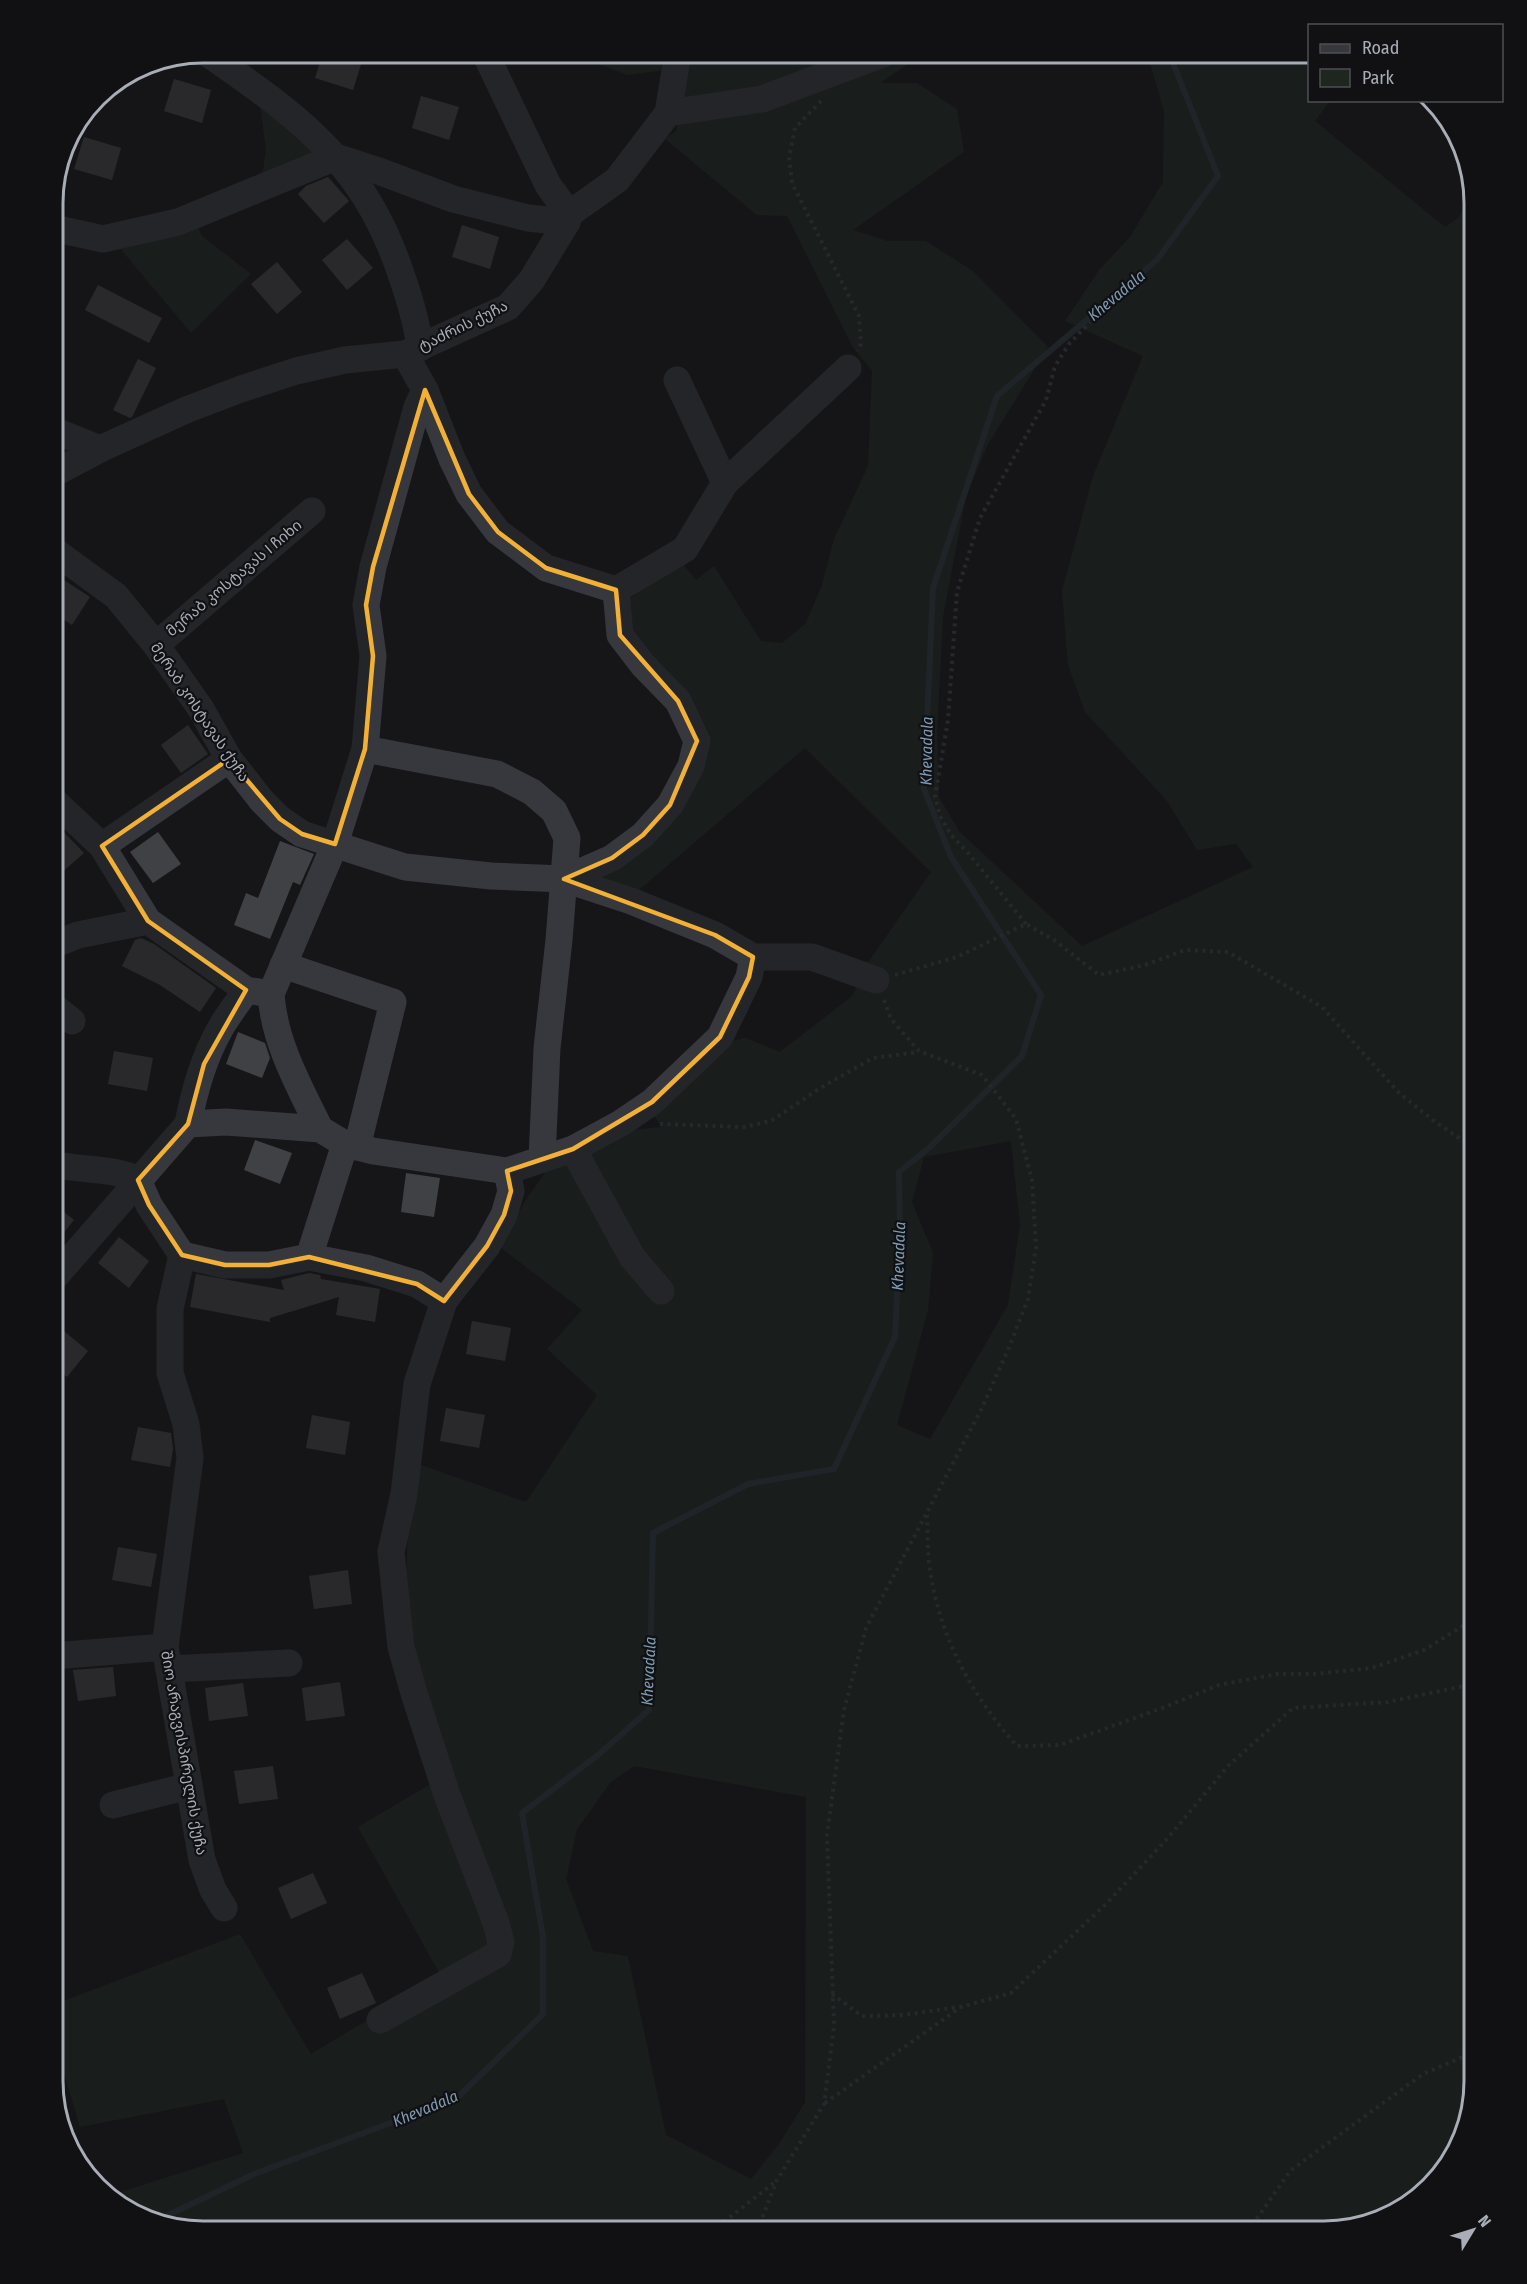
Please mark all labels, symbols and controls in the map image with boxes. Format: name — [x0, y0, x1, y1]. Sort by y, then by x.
legend — [1308, 24, 1503, 102]
text: Road — [1362, 37, 1399, 59]
text: Park — [1362, 67, 1395, 89]
water label: Khevadala — [1084, 266, 1149, 325]
street label: ტაძრის ქუჩა — [415, 297, 511, 355]
street label: მერაბ კოსტავას I ჩიხი — [163, 516, 305, 640]
street label: მერაბ კოსტავას ქუჩა — [147, 639, 253, 785]
water label: Khevadala — [916, 716, 937, 786]
water label: Khevadala — [888, 1221, 909, 1291]
water label: Khevadala — [637, 1636, 660, 1706]
street label: შიო არაგვისპირელის ქუჩა — [157, 1649, 211, 1857]
water label: Khevadala — [390, 2086, 461, 2131]
north arrow — [1443, 2200, 1503, 2260]
text: N — [1474, 2211, 1495, 2231]

